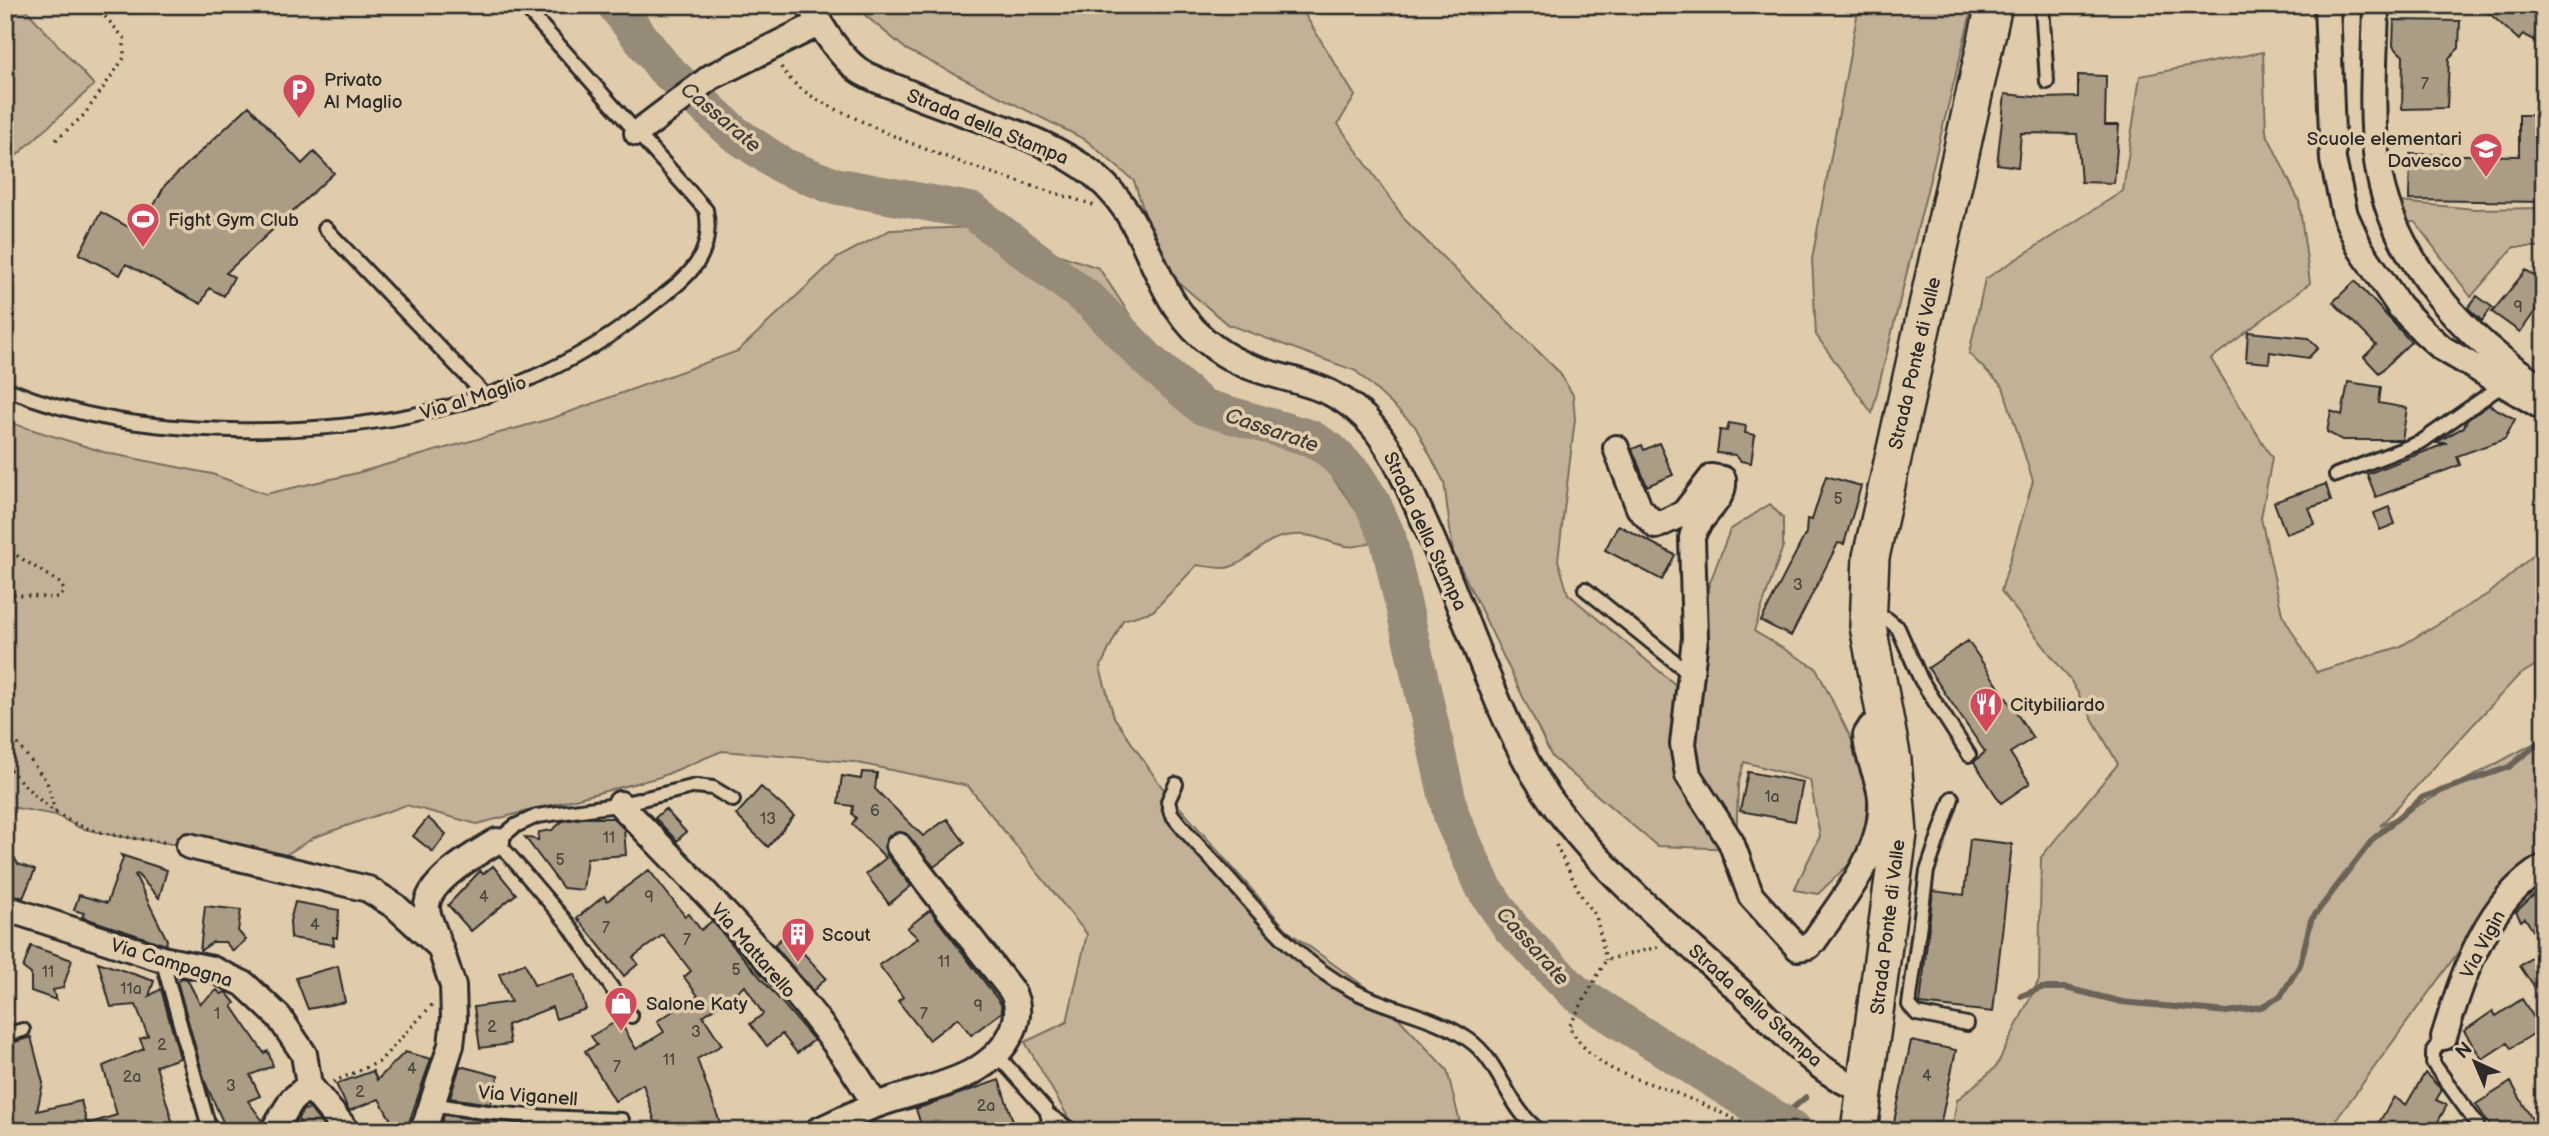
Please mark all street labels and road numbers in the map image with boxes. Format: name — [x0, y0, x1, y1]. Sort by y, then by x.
street label: Strada della Stampa — [903, 84, 1072, 170]
street label: Strada Ponte di Valle — [1884, 275, 1946, 452]
street label: Via al Maglio — [418, 371, 529, 425]
street label: Strada della Stampa — [1378, 449, 1471, 615]
street label: Strada Ponte di Valle — [1866, 838, 1911, 1016]
street label: Via Mattarello — [705, 899, 800, 1003]
street label: Via Vigìn — [2456, 907, 2511, 983]
street label: Via Campagna — [108, 934, 235, 993]
street label: Strada della Stampa — [1683, 940, 1827, 1072]
street label: Via Viganell — [477, 1082, 579, 1111]

